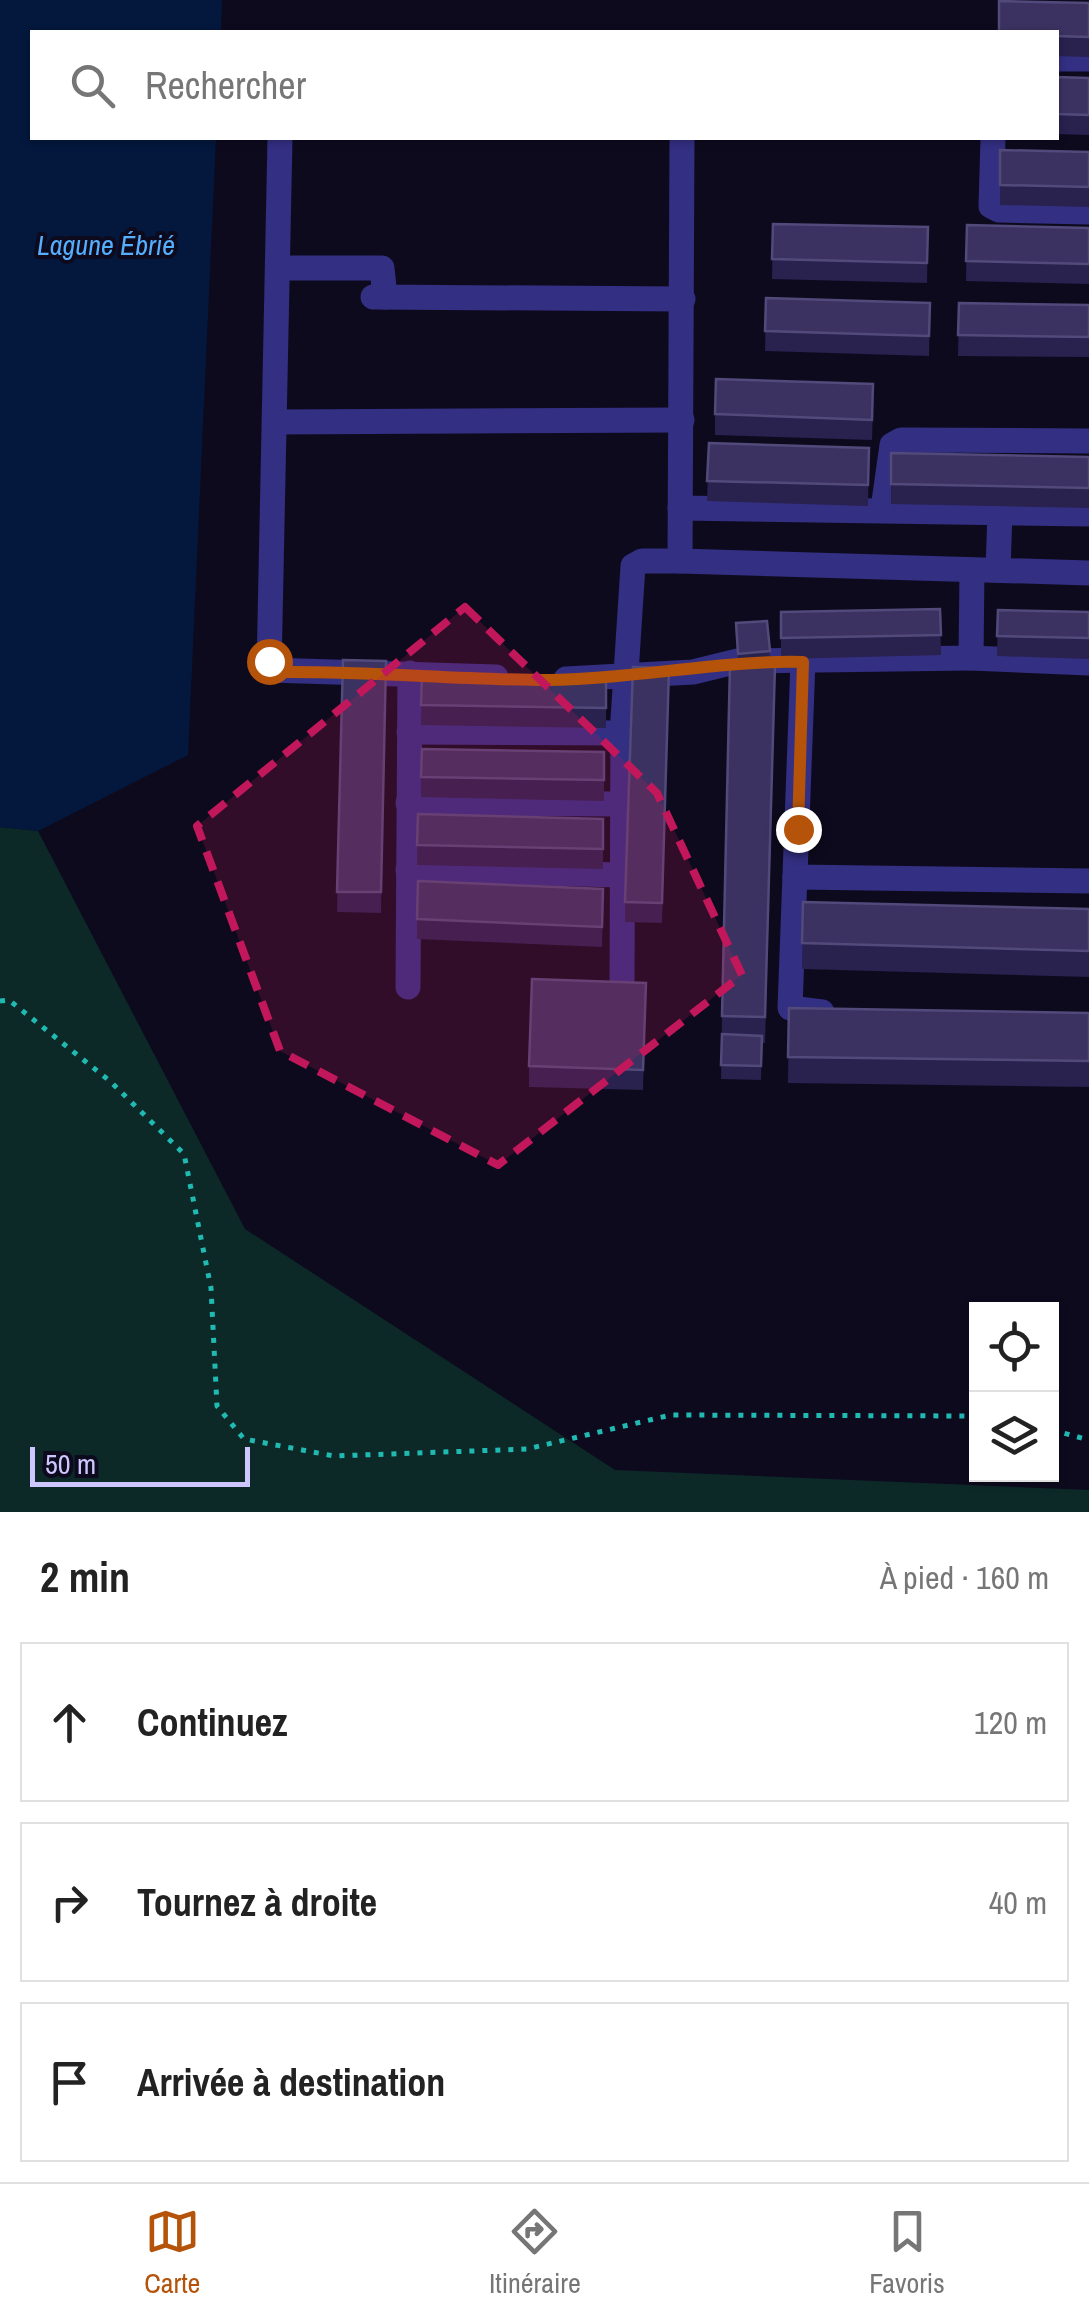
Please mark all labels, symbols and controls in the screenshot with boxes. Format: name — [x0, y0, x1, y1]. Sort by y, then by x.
search box — [30, 30, 1059, 140]
icon: search — [65, 58, 120, 113]
text: Rechercher — [145, 60, 306, 111]
water label: Lagune Ébrié — [37, 226, 175, 264]
route start — [247, 639, 293, 685]
route end — [776, 807, 822, 853]
map controls — [969, 1302, 1059, 1482]
button: locate — [969, 1302, 1059, 1392]
button: layers — [969, 1392, 1059, 1482]
scale bar — [30, 1442, 250, 1486]
text: 50 m — [45, 1445, 96, 1483]
text: 2 min — [40, 1549, 130, 1605]
text: À pied · 160 m — [880, 1556, 1049, 1599]
icon: ahead — [42, 1695, 97, 1750]
text: Continuez — [137, 1697, 288, 1748]
text: 120 m — [974, 1701, 1047, 1744]
icon: right — [42, 1875, 97, 1930]
text: Tournez à droite — [137, 1877, 377, 1928]
text: 40 m — [989, 1881, 1047, 1924]
icon: arrive — [42, 2055, 97, 2110]
text: Arrivée à destination — [137, 2057, 445, 2108]
tab: Carte — [144, 2204, 200, 2302]
tab: Itinéraire — [489, 2204, 581, 2302]
tab: Favoris — [869, 2204, 945, 2302]

